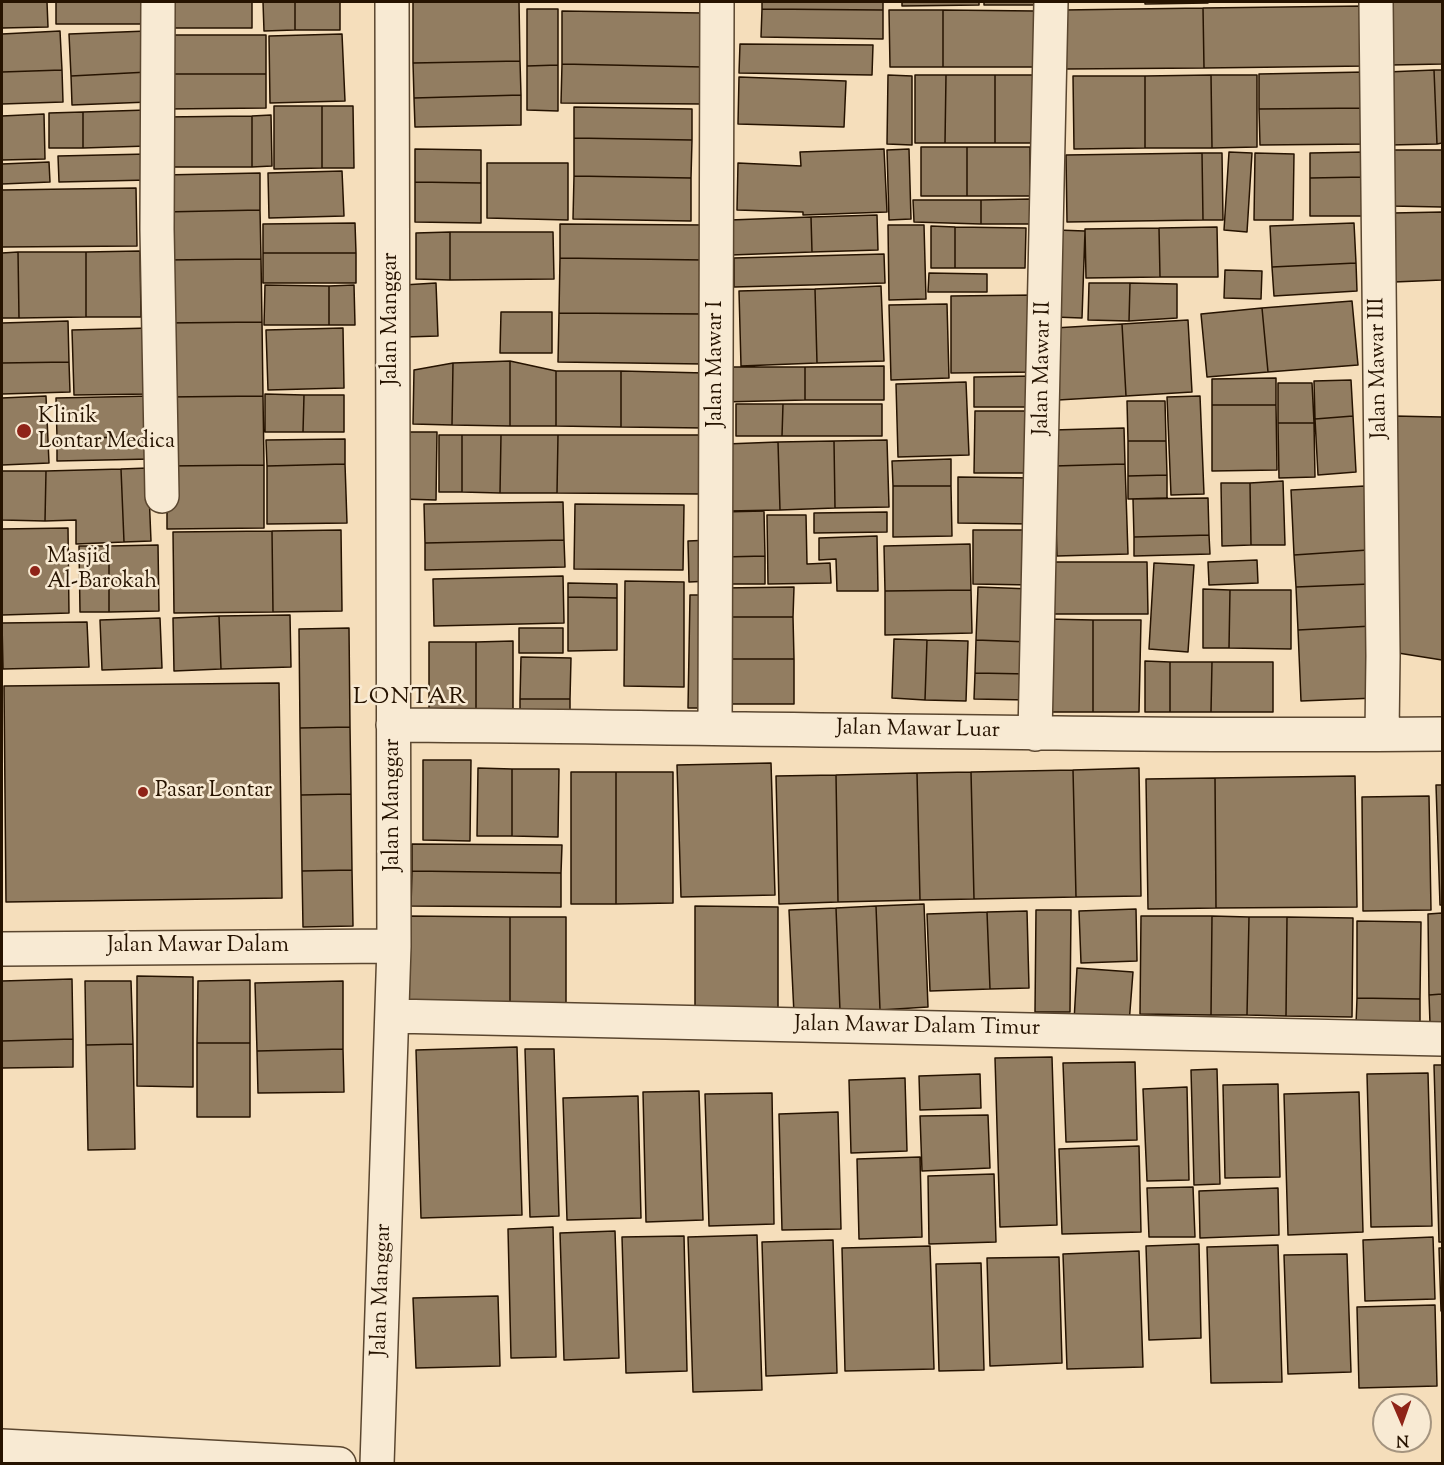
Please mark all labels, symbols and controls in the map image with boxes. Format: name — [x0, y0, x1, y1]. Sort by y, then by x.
street label: Jalan Manggar — [379, 252, 405, 386]
street label: Jalan Mawar III — [1366, 297, 1394, 439]
street label: Jalan Mawar I — [704, 301, 730, 427]
street label: Jalan Mawar II — [1030, 301, 1058, 435]
place label: Klinik Lontar Medica — [38, 405, 175, 457]
marker: Klinik Lontar Medica — [15, 422, 33, 440]
place label: Masjid Al-Barokah — [47, 545, 157, 596]
marker: Masjid Al-Barokah — [28, 564, 42, 578]
district label: LONTAR — [353, 685, 467, 713]
street label: Jalan Mawar Luar — [836, 716, 1000, 746]
street label: Jalan Manggar — [381, 738, 407, 872]
place label: Pasar Lontar — [155, 779, 272, 805]
marker: Pasar Lontar — [136, 785, 150, 799]
street label: Jalan Mawar Dalam — [107, 934, 289, 960]
street label: Jalan Mawar Dalam Timur — [794, 1013, 1040, 1043]
street label: Jalan Manggar — [367, 1223, 399, 1357]
north arrow — [1372, 1393, 1432, 1453]
text: N — [1396, 1428, 1409, 1451]

